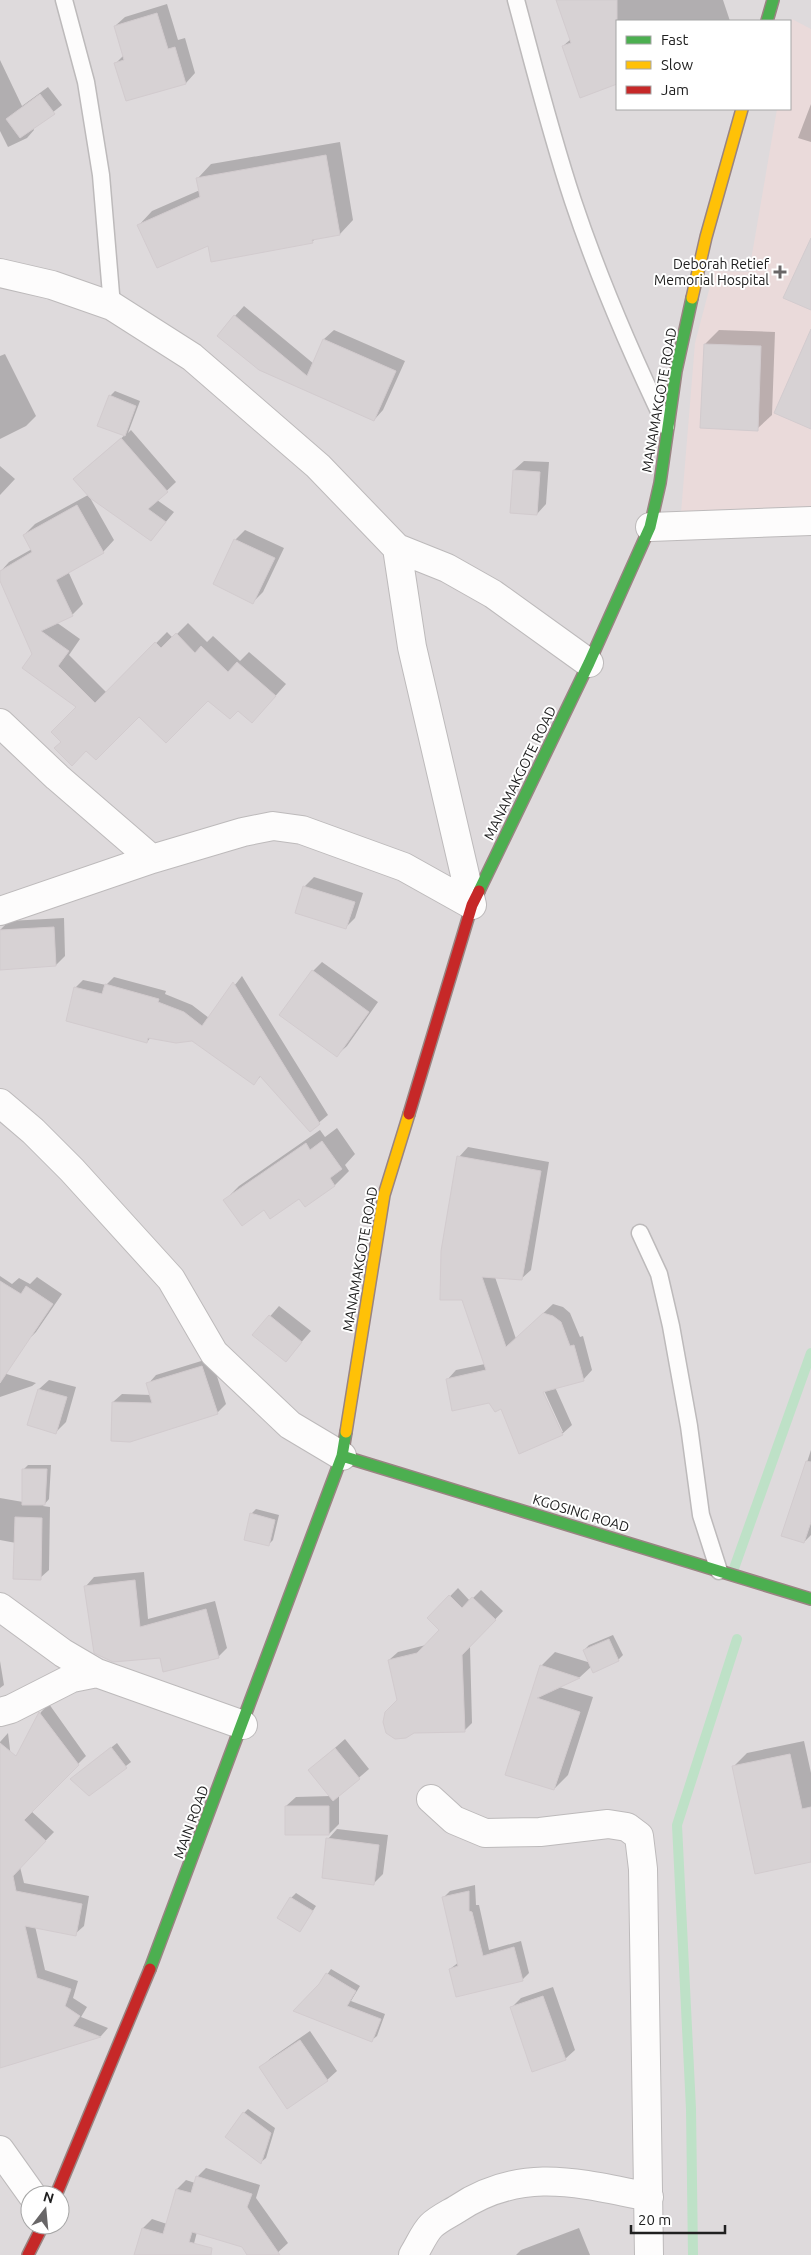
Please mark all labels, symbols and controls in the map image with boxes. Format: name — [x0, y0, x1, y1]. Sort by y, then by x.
legend — [616, 20, 791, 110]
text: Fast — [661, 31, 689, 48]
text: Slow — [661, 56, 694, 73]
text: Jam — [661, 81, 689, 98]
place label: Deborah Retief Memorial Hospital — [654, 256, 770, 288]
marker: Deborah Retief Memorial Hospital — [773, 265, 787, 279]
street label: MANAMAKGOTE ROAD — [638, 326, 680, 474]
street label: MANAMAKGOTE ROAD — [481, 703, 559, 843]
street label: MANAMAKGOTE ROAD — [339, 1185, 381, 1333]
street label: KGOSING ROAD — [531, 1491, 631, 1535]
street label: MAIN ROAD — [170, 1783, 212, 1861]
north arrow — [20, 2185, 70, 2235]
text: N — [41, 2188, 56, 2207]
scale bar — [631, 2202, 725, 2234]
text: 20 m — [638, 2211, 671, 2228]

